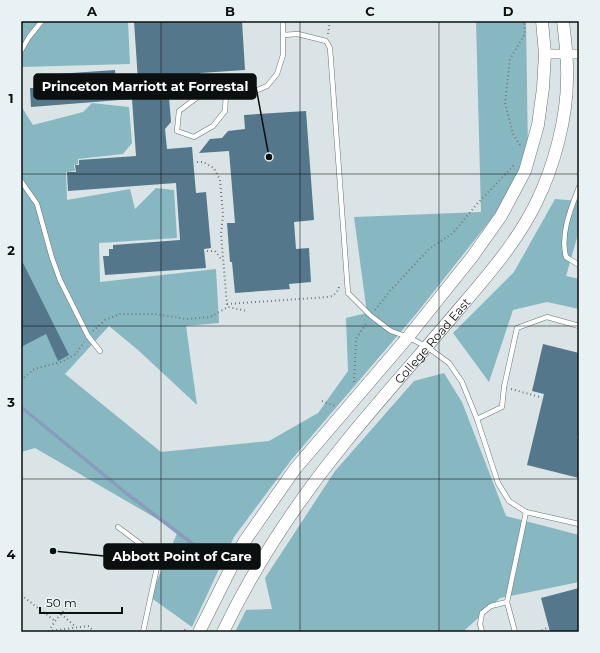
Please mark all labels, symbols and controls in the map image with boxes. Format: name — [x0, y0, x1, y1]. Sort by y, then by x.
text: A — [86, 3, 98, 19]
text: B — [225, 3, 235, 19]
text: C — [365, 3, 375, 19]
text: D — [503, 3, 514, 19]
callout: Princeton Marriott at Forrestal — [34, 74, 256, 99]
text: Princeton Marriott at Forrestal — [42, 78, 248, 94]
text: 1 — [8, 90, 14, 106]
text: 2 — [7, 242, 15, 258]
street label: College Road East — [391, 294, 473, 386]
text: 3 — [6, 394, 15, 410]
callout: Abbott Point of Care — [104, 544, 260, 569]
text: 4 — [7, 546, 16, 562]
text: Abbott Point of Care — [111, 548, 252, 564]
scale bar — [40, 589, 122, 615]
text: 50 m — [46, 595, 77, 610]

